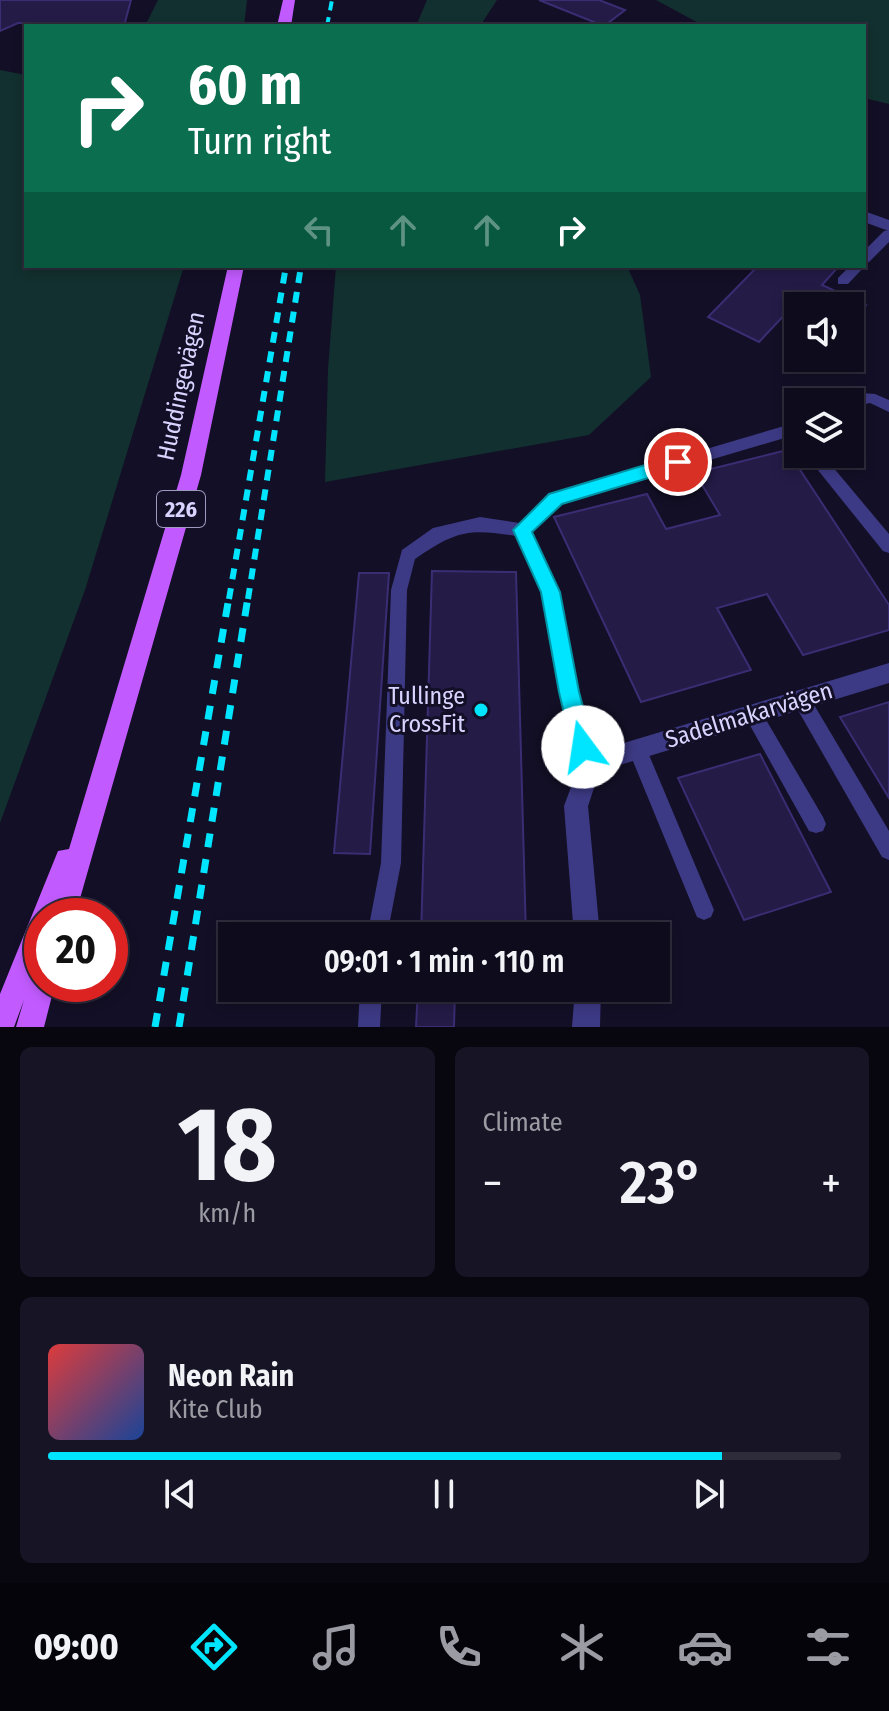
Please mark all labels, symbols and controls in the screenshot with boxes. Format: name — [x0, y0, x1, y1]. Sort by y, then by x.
text: 60 m — [188, 52, 302, 119]
icon: right — [56, 56, 160, 160]
text: Turn right — [188, 120, 331, 164]
icon: left — [297, 208, 341, 252]
icon: ahead — [381, 208, 425, 252]
icon: ahead — [465, 208, 509, 252]
icon: right — [549, 208, 593, 252]
map controls — [784, 292, 864, 468]
button: sound — [784, 292, 864, 372]
street label: Huddingevägen — [152, 309, 210, 463]
button: layers — [784, 388, 864, 468]
pin — [644, 428, 712, 496]
icon: arrive — [656, 440, 700, 484]
road number: 226 — [157, 491, 205, 527]
street label: Sadelmakarvägen — [662, 676, 836, 754]
place label: Tullinge CrossFit — [388, 682, 465, 738]
marker: Tullinge CrossFit — [472, 701, 490, 719]
position arrow — [541, 705, 625, 789]
speed limit sign: 20 — [24, 898, 128, 1002]
text: 09:01 · 1 min · 110 m — [324, 944, 564, 980]
text: 18 — [178, 1083, 277, 1208]
text: Climate — [483, 1107, 563, 1138]
text: 23° — [620, 1147, 704, 1219]
text: − — [483, 1157, 502, 1210]
text: + — [821, 1157, 841, 1210]
text: km/h — [198, 1198, 256, 1229]
text: Neon Rain — [168, 1358, 294, 1394]
text: Kite Club — [168, 1394, 263, 1425]
icon: previous — [158, 1472, 202, 1516]
icon: pause — [422, 1472, 466, 1516]
icon: next — [687, 1472, 731, 1516]
icon: directions — [186, 1619, 242, 1675]
icon: music — [308, 1619, 364, 1675]
icon: phone — [431, 1619, 487, 1675]
icon: climate — [554, 1619, 610, 1675]
icon: car — [677, 1619, 733, 1675]
icon: filters — [800, 1619, 856, 1675]
text: 09:00 — [33, 1625, 119, 1669]

